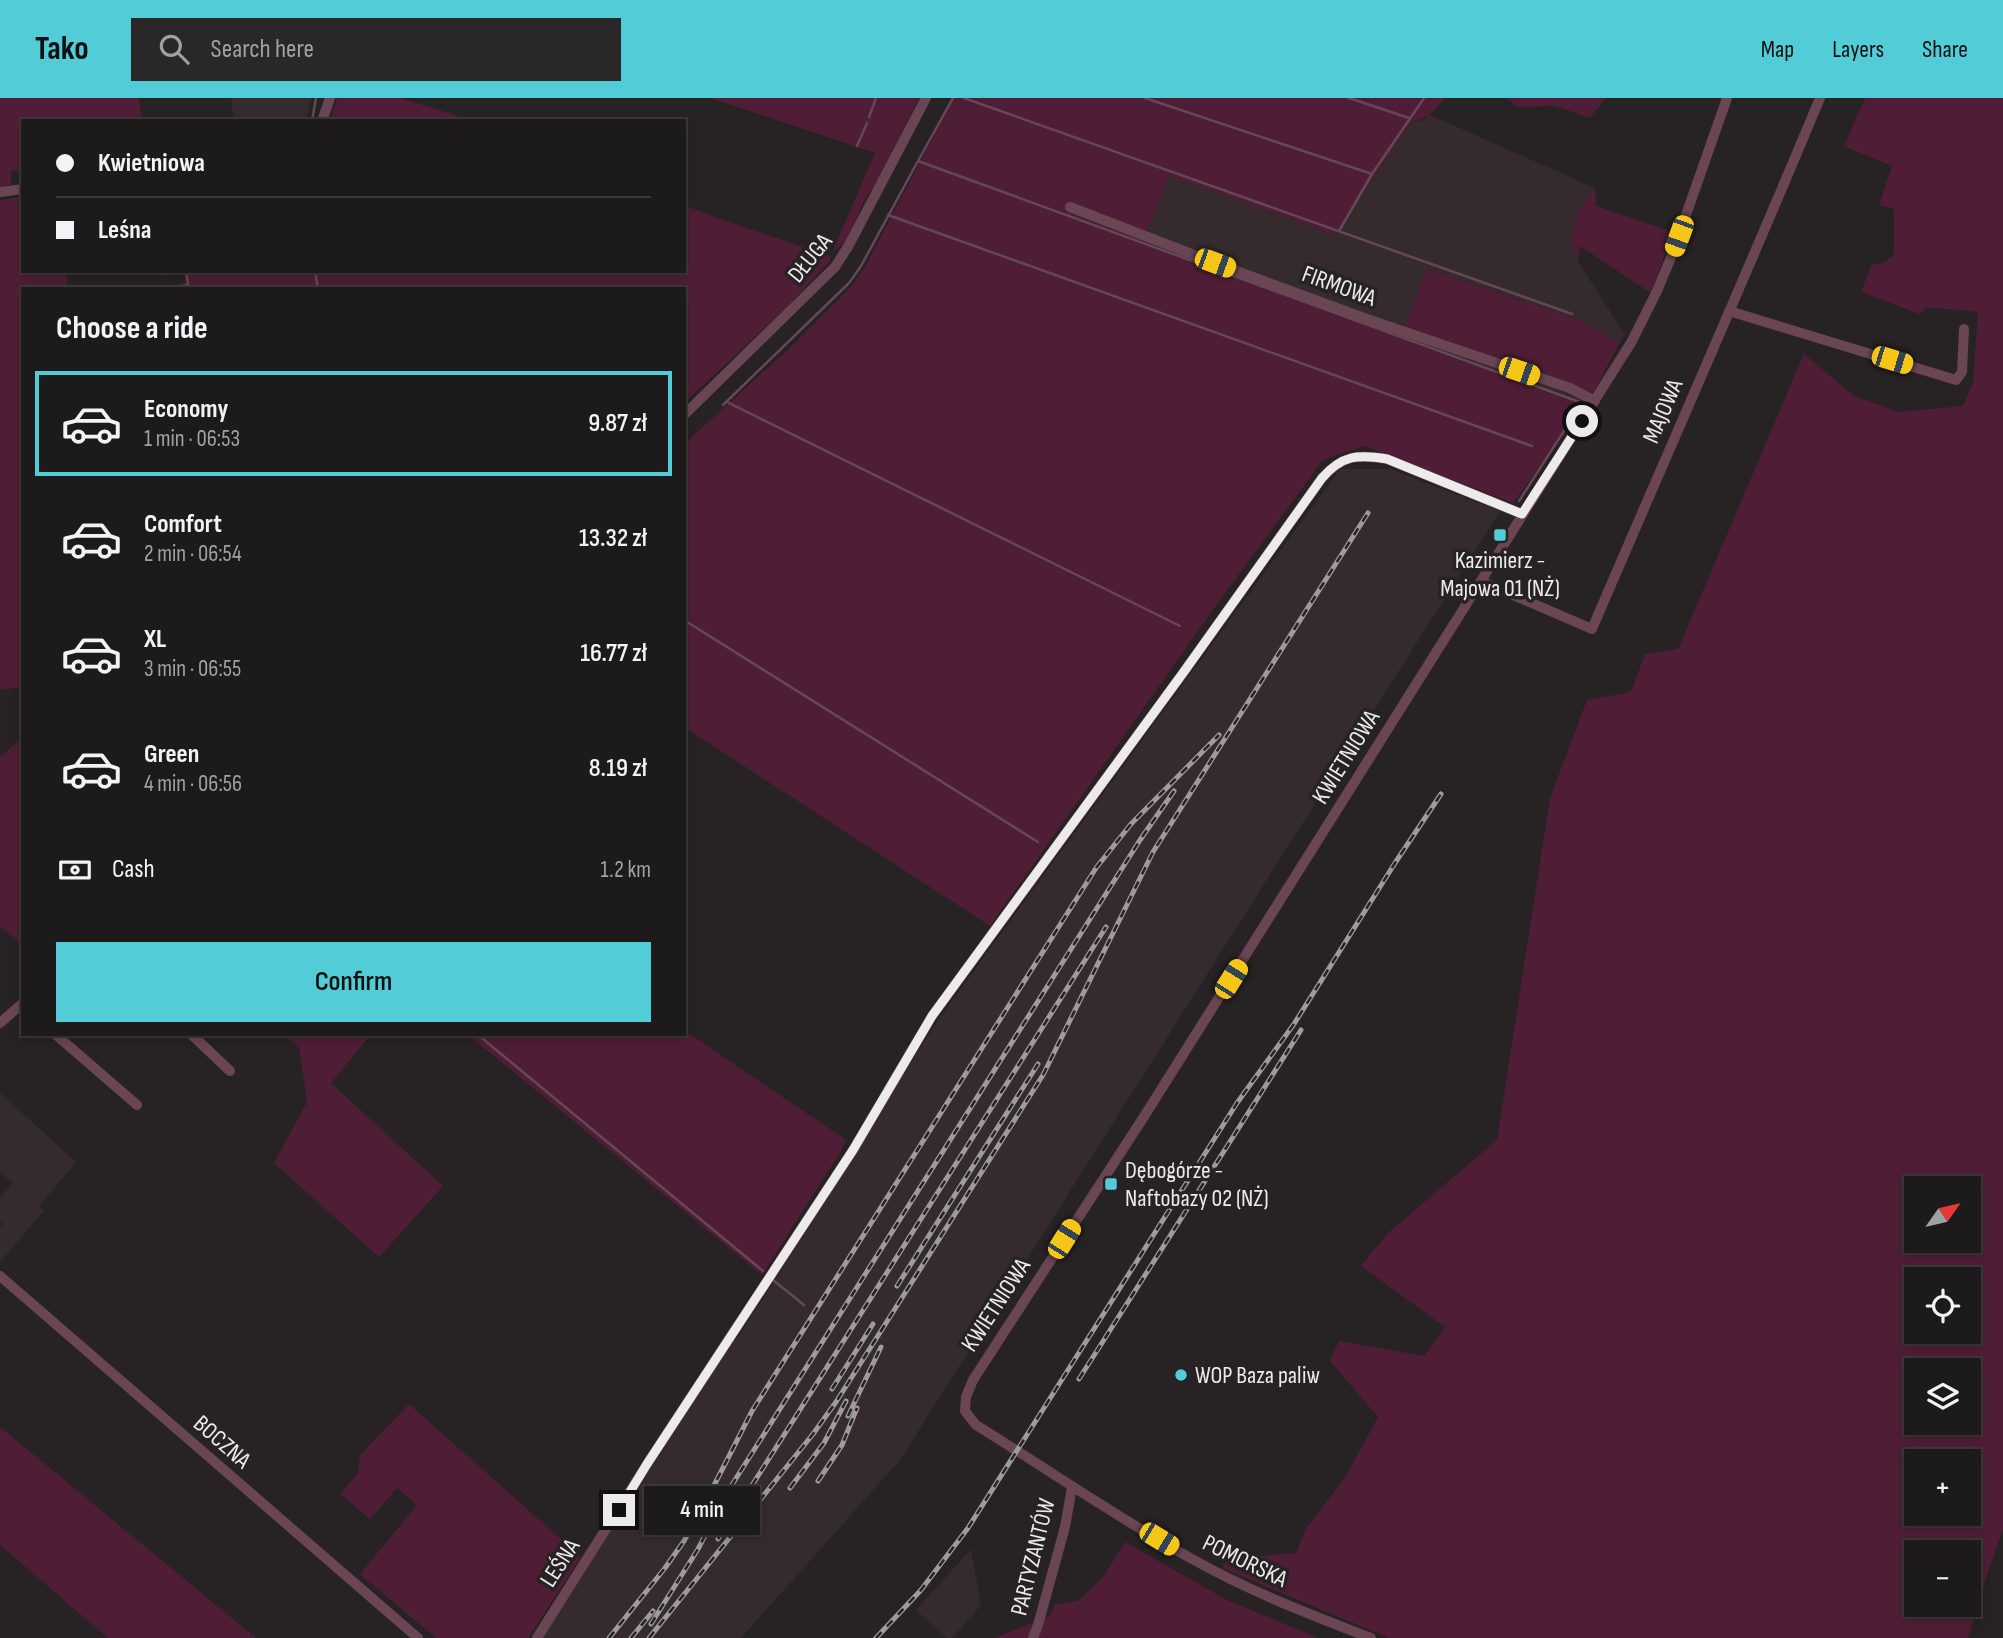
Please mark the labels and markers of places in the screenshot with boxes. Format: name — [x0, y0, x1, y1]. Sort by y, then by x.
marker: Kazimierz - Majowa 01 (NŻ) — [1492, 527, 1508, 543]
place label: Kazimierz - Majowa 01 (NŻ) — [1440, 546, 1560, 603]
place label: Dębogórze - Naftobazy 02 (NŻ) — [1125, 1156, 1269, 1213]
marker: Dębogórze - Naftobazy 02 (NŻ) — [1103, 1176, 1119, 1192]
place label: WOP Baza paliw — [1195, 1361, 1320, 1390]
marker: WOP Baza paliw — [1173, 1367, 1189, 1383]

